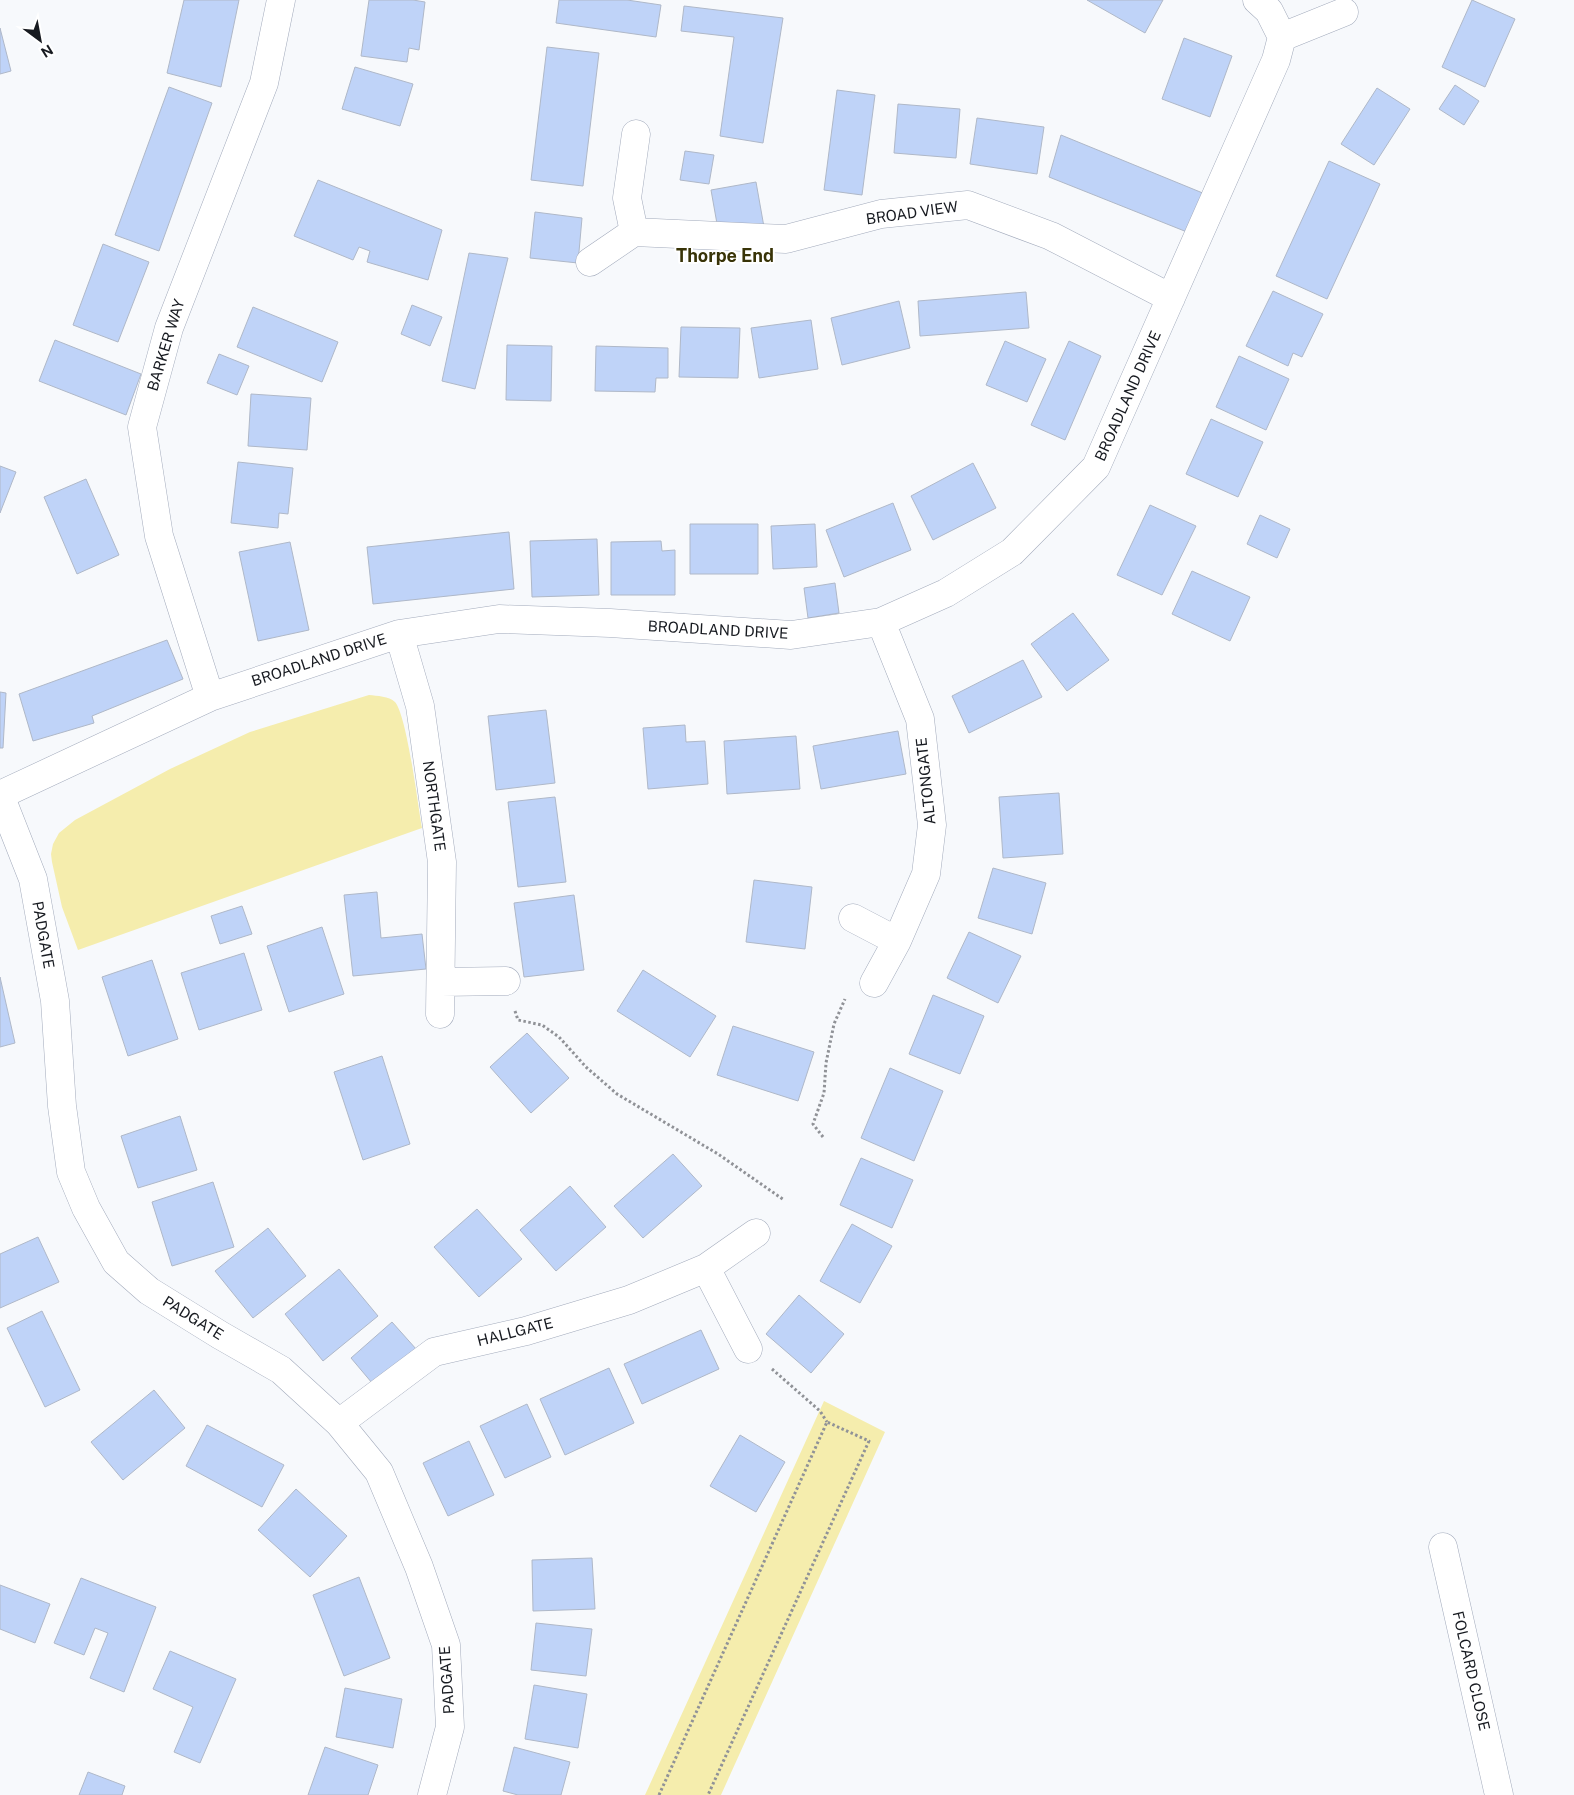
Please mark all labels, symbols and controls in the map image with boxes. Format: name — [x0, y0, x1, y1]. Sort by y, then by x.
north arrow — [15, 15, 65, 65]
text: N — [38, 41, 56, 61]
street label: BROAD VIEW — [865, 198, 959, 227]
district label: Thorpe End — [676, 245, 774, 266]
street label: BARKER WAY — [143, 297, 188, 393]
street label: BROADLAND DRIVE — [1091, 328, 1164, 464]
street label: BROADLAND DRIVE — [647, 617, 789, 642]
street label: BROADLAND DRIVE — [249, 630, 388, 689]
street label: ALTONGATE — [912, 737, 939, 826]
street label: NORTHGATE — [420, 760, 449, 852]
street label: PADGATE — [29, 900, 58, 970]
street label: PADGATE — [160, 1292, 227, 1343]
street label: HALLGATE — [475, 1314, 555, 1349]
street label: FOLCARD CLOSE — [1449, 1609, 1494, 1732]
street label: PADGATE — [436, 1645, 457, 1715]

